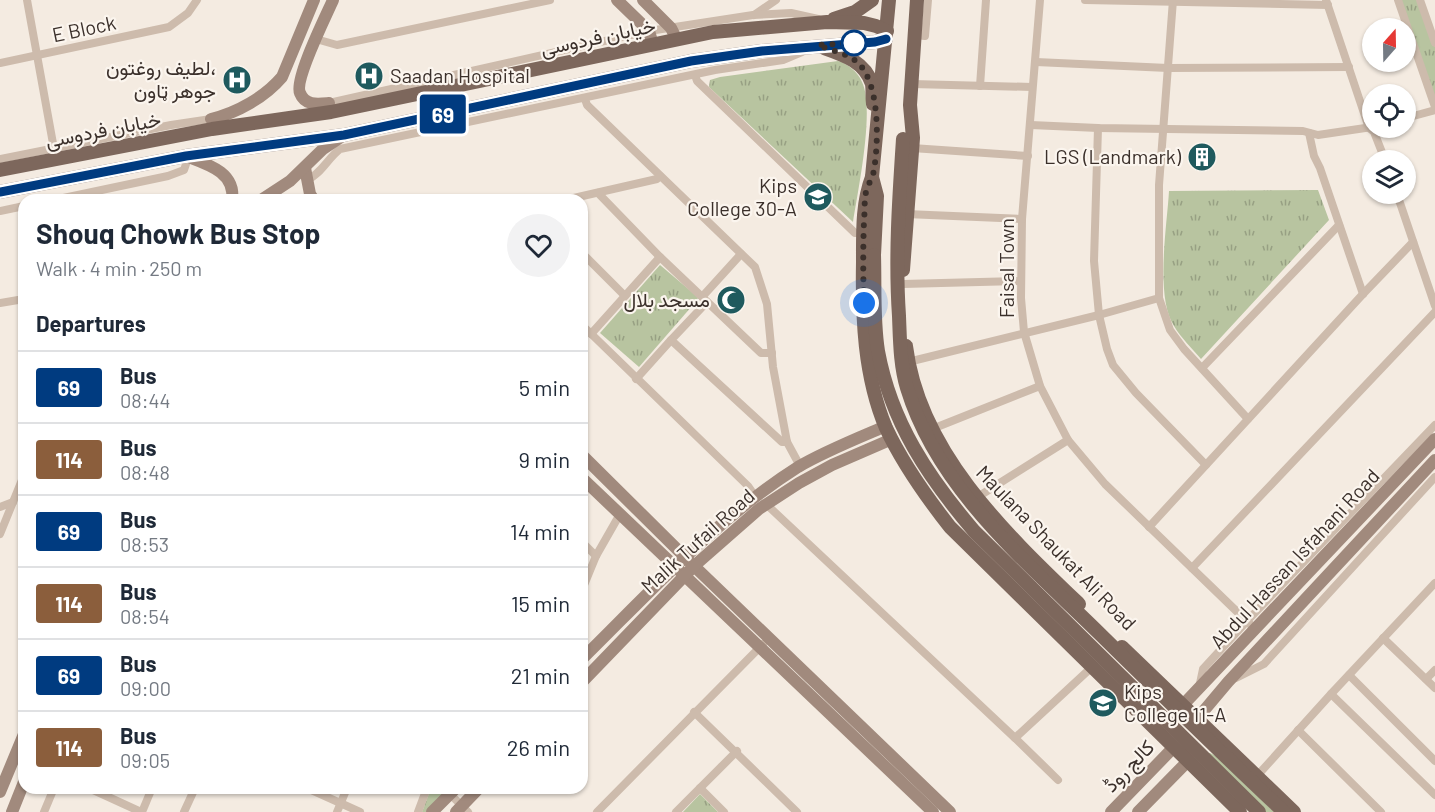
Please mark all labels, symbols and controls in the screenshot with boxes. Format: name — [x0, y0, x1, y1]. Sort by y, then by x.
street label: E Block — [50, 10, 118, 46]
street label: خیابان فردوسی — [538, 12, 658, 62]
north arrow — [1362, 18, 1416, 72]
map controls — [1362, 18, 1416, 204]
unlabelled marker — [841, 30, 867, 56]
place label: لطیف روغتون، جوهر ټاون — [106, 55, 216, 104]
hospital icon: Saadan Hospital — [353, 60, 385, 92]
place label: Saadan Hospital — [390, 63, 530, 87]
hospital icon: لطیف روغتون، جوهر ټاون — [221, 64, 253, 96]
button: locate — [1362, 84, 1416, 138]
line badge: 69 — [416, 94, 470, 134]
text: 69 — [432, 102, 454, 127]
street label: خیابان فردوسی — [43, 106, 163, 154]
building icon: LGS (Landmark) — [1186, 141, 1218, 173]
place label: LGS (Landmark) — [1044, 144, 1182, 168]
button: layers — [1362, 150, 1416, 204]
place label: Kips College 30-A — [687, 173, 797, 220]
school or university icon: Kips College 30-A — [802, 181, 834, 213]
button: heart — [507, 214, 570, 277]
text: Shouq Chowk Bus Stop — [36, 216, 320, 250]
street label: Faisal Town — [994, 218, 1018, 318]
text: Walk · 4 min · 250 m — [36, 256, 202, 280]
mosque icon: مسجد بلال — [715, 284, 747, 316]
place label: مسجد بلال — [623, 287, 710, 312]
your location — [849, 288, 879, 318]
text: Departures — [36, 310, 146, 336]
text: Bus — [120, 362, 157, 388]
text: 5 min — [519, 374, 570, 400]
text: 69 — [58, 375, 80, 400]
text: 08:44 — [120, 388, 171, 412]
text: Bus — [120, 434, 157, 460]
text: 9 min — [518, 446, 570, 472]
text: 114 — [55, 447, 83, 472]
text: 08:48 — [120, 460, 170, 484]
street label: Maulana Shaukat Ali Road — [972, 460, 1142, 635]
street label: Abdul Hassan Isfahani Road — [1205, 463, 1384, 653]
street label: Malik Tufail Road — [636, 483, 759, 597]
text: Bus — [120, 506, 157, 532]
text: 14 min — [510, 518, 570, 544]
text: 69 — [58, 519, 80, 544]
text: 08:53 — [120, 532, 169, 556]
text: Bus — [120, 578, 157, 604]
text: 15 min — [511, 590, 570, 616]
text: 114 — [55, 591, 83, 616]
text: 08:54 — [120, 604, 170, 628]
text: Bus — [120, 650, 157, 676]
text: 21 min — [511, 662, 570, 688]
text: 69 — [58, 663, 80, 688]
text: 09:00 — [120, 676, 171, 700]
place label: Kips College 11-A — [1124, 679, 1226, 726]
school or university icon: Kips College 11-A — [1087, 687, 1119, 719]
text: Bus — [120, 722, 157, 748]
text: 26 min — [507, 734, 570, 760]
street label: کالج روڈ — [1098, 734, 1161, 798]
text: 114 — [55, 735, 83, 760]
text: 09:05 — [120, 748, 170, 772]

